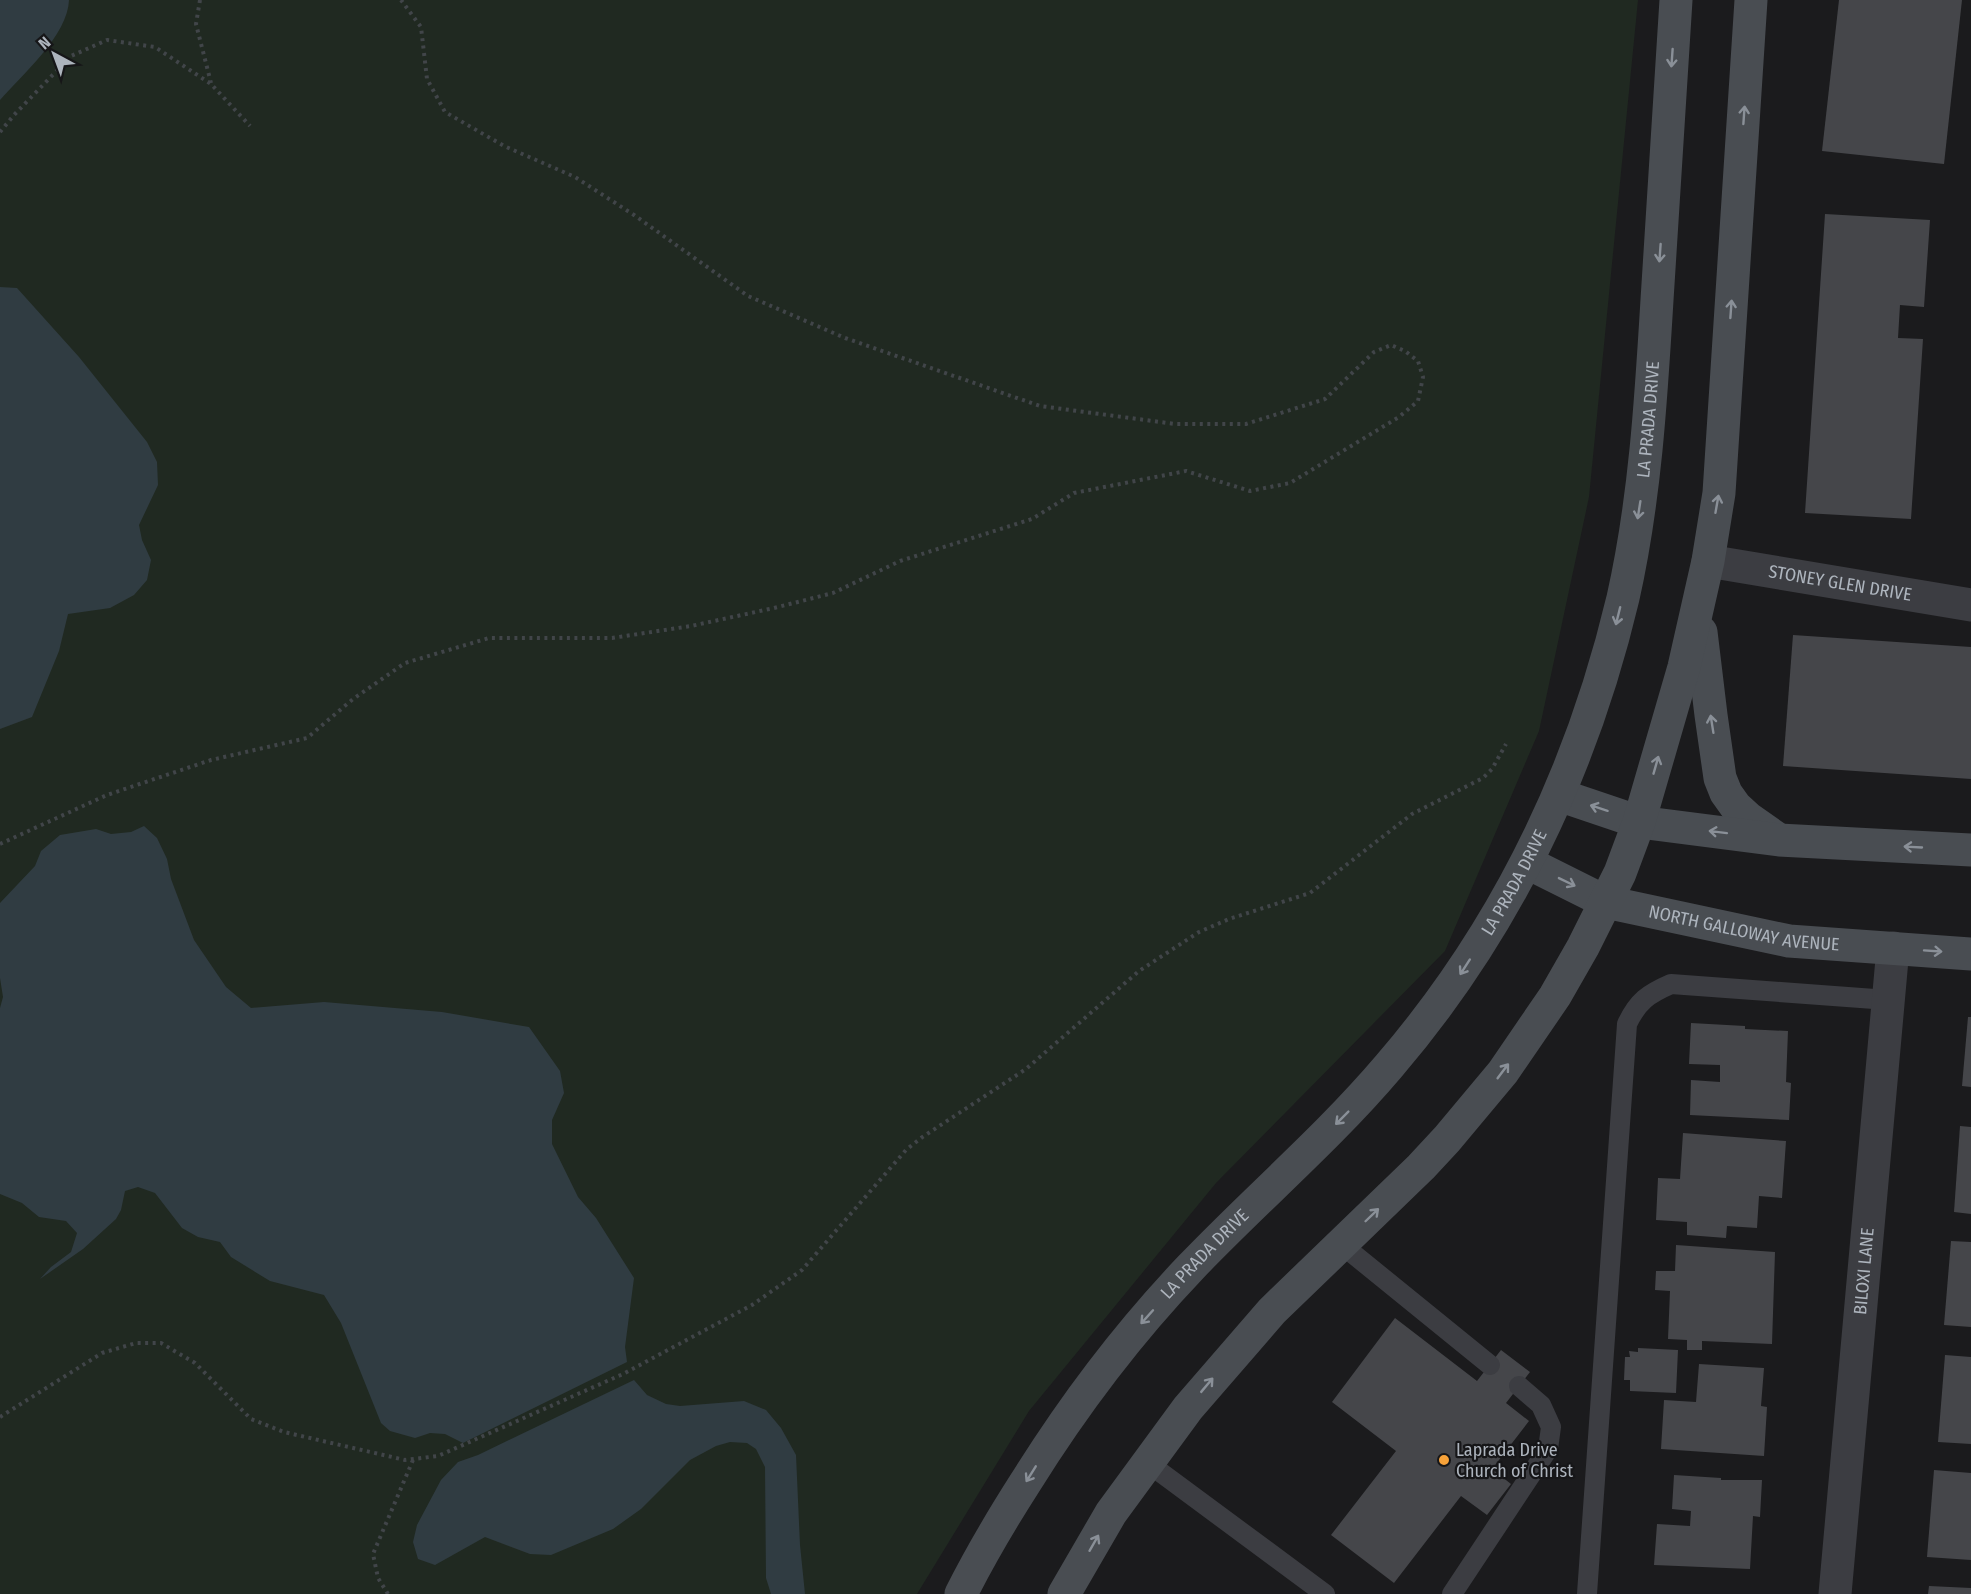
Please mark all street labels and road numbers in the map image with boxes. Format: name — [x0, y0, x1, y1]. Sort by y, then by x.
street label: LA PRADA DRIVE — [1632, 360, 1664, 479]
street label: STONEY GLEN DRIVE — [1767, 560, 1913, 606]
street label: LA PRADA DRIVE — [1476, 826, 1552, 939]
street label: NORTH GALLOWAY AVENUE — [1647, 900, 1840, 956]
street label: LA PRADA DRIVE — [1156, 1204, 1253, 1303]
street label: BILOXI LANE — [1849, 1227, 1879, 1316]

